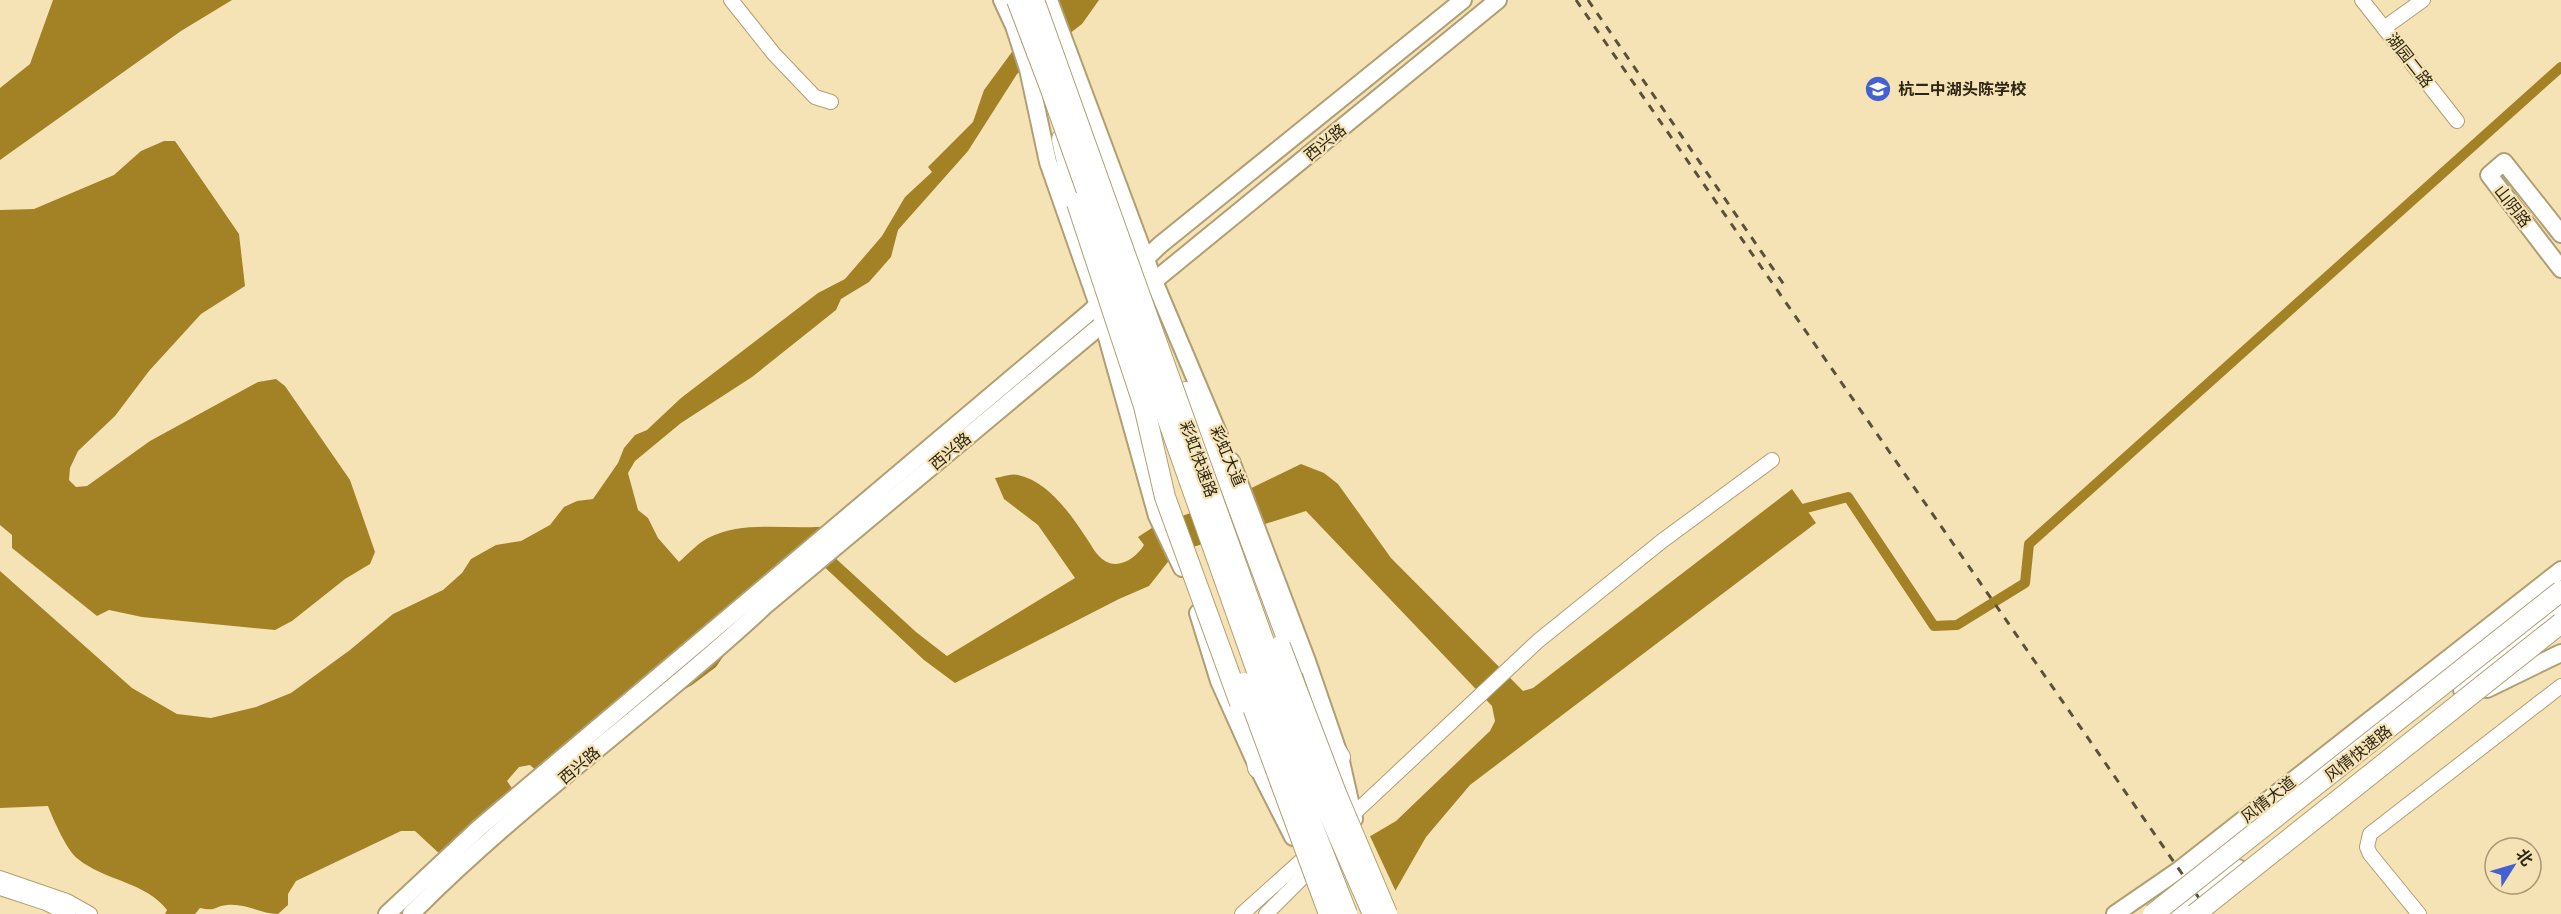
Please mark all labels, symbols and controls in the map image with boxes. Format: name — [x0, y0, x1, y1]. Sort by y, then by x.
street label: 湖园二路 — [2383, 30, 2436, 91]
school or university icon: 杭二中湖头陈学校 — [1863, 74, 1893, 104]
place label: 杭二中湖头陈学校 — [1898, 80, 2027, 98]
street label: 西兴路 — [1301, 121, 1349, 164]
street label: 山阴路 — [2491, 182, 2534, 230]
street label: 彩虹快速路 — [1177, 419, 1220, 500]
street label: 彩虹大道 — [1207, 423, 1248, 489]
street label: 西兴路 — [926, 429, 974, 473]
street label: 风情快速路 — [2322, 722, 2395, 785]
street label: 西兴路 — [555, 743, 603, 787]
street label: 风情大道 — [2238, 773, 2299, 826]
north arrow — [2483, 836, 2543, 896]
text: 北 — [2513, 846, 2536, 869]

